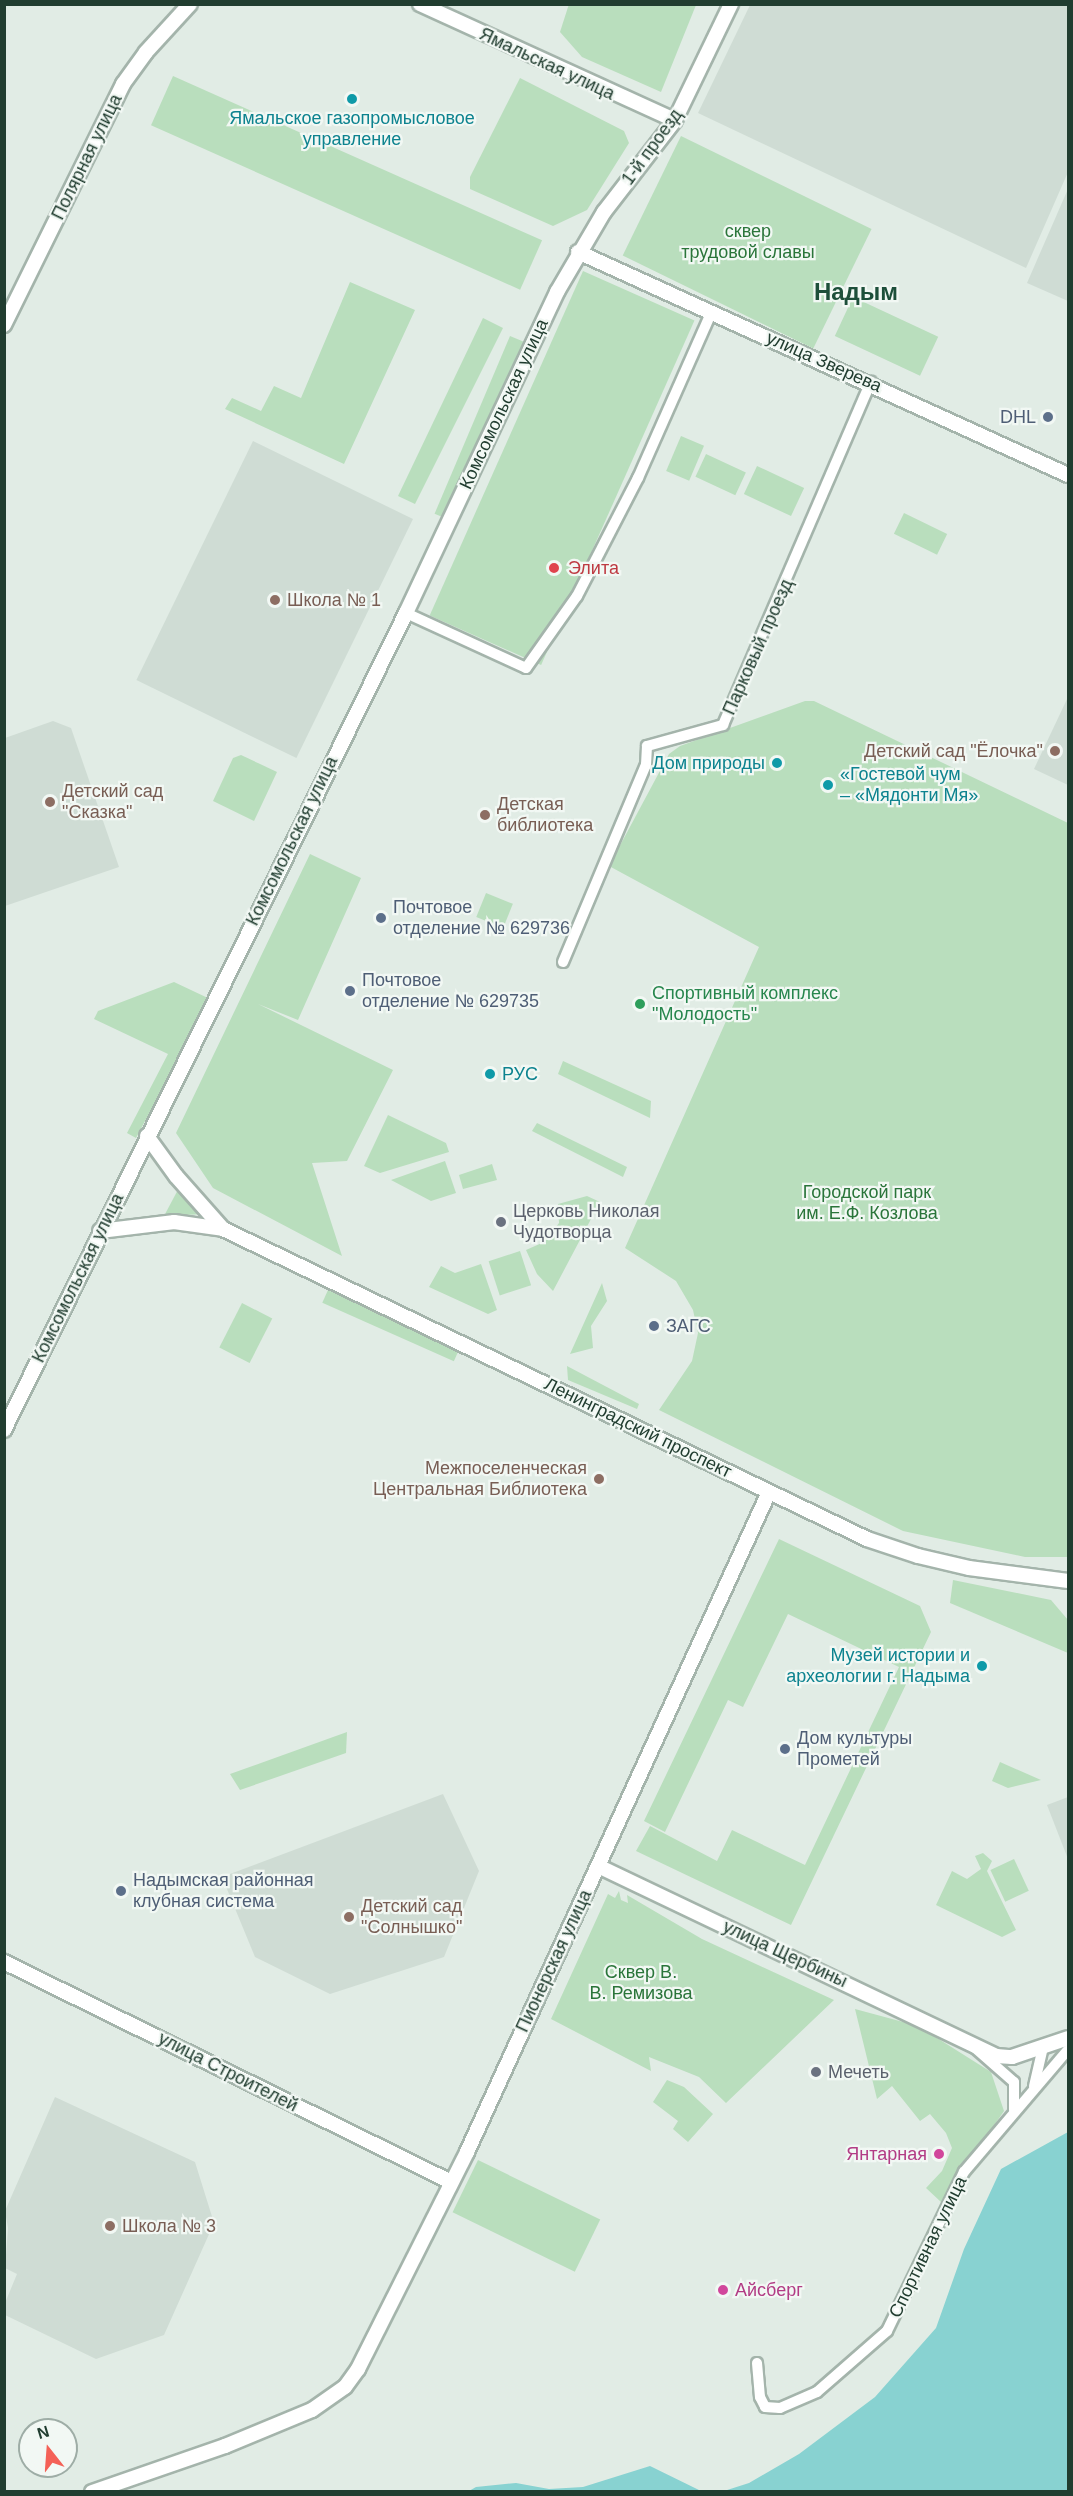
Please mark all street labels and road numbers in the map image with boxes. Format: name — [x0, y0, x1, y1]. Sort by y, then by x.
street label: Ямальская улица — [476, 23, 618, 105]
street label: Полярная улица — [47, 91, 127, 223]
street label: 1-й проезд — [617, 105, 687, 189]
street label: Комсомольская улица — [455, 315, 553, 493]
street label: улица Зверева — [763, 327, 885, 397]
street label: Парковый проезд — [718, 576, 798, 718]
street label: Комсомольская улица — [242, 753, 342, 929]
street label: Комсомольская улица — [28, 1190, 128, 1366]
street label: Ленинградский проспект — [541, 1373, 735, 1483]
street label: Пионерская улица — [512, 1886, 596, 2036]
street label: улица Щербины — [719, 1916, 851, 1992]
street label: улица Строителей — [155, 2027, 301, 2117]
street label: Спортивная улица — [884, 2173, 972, 2321]

